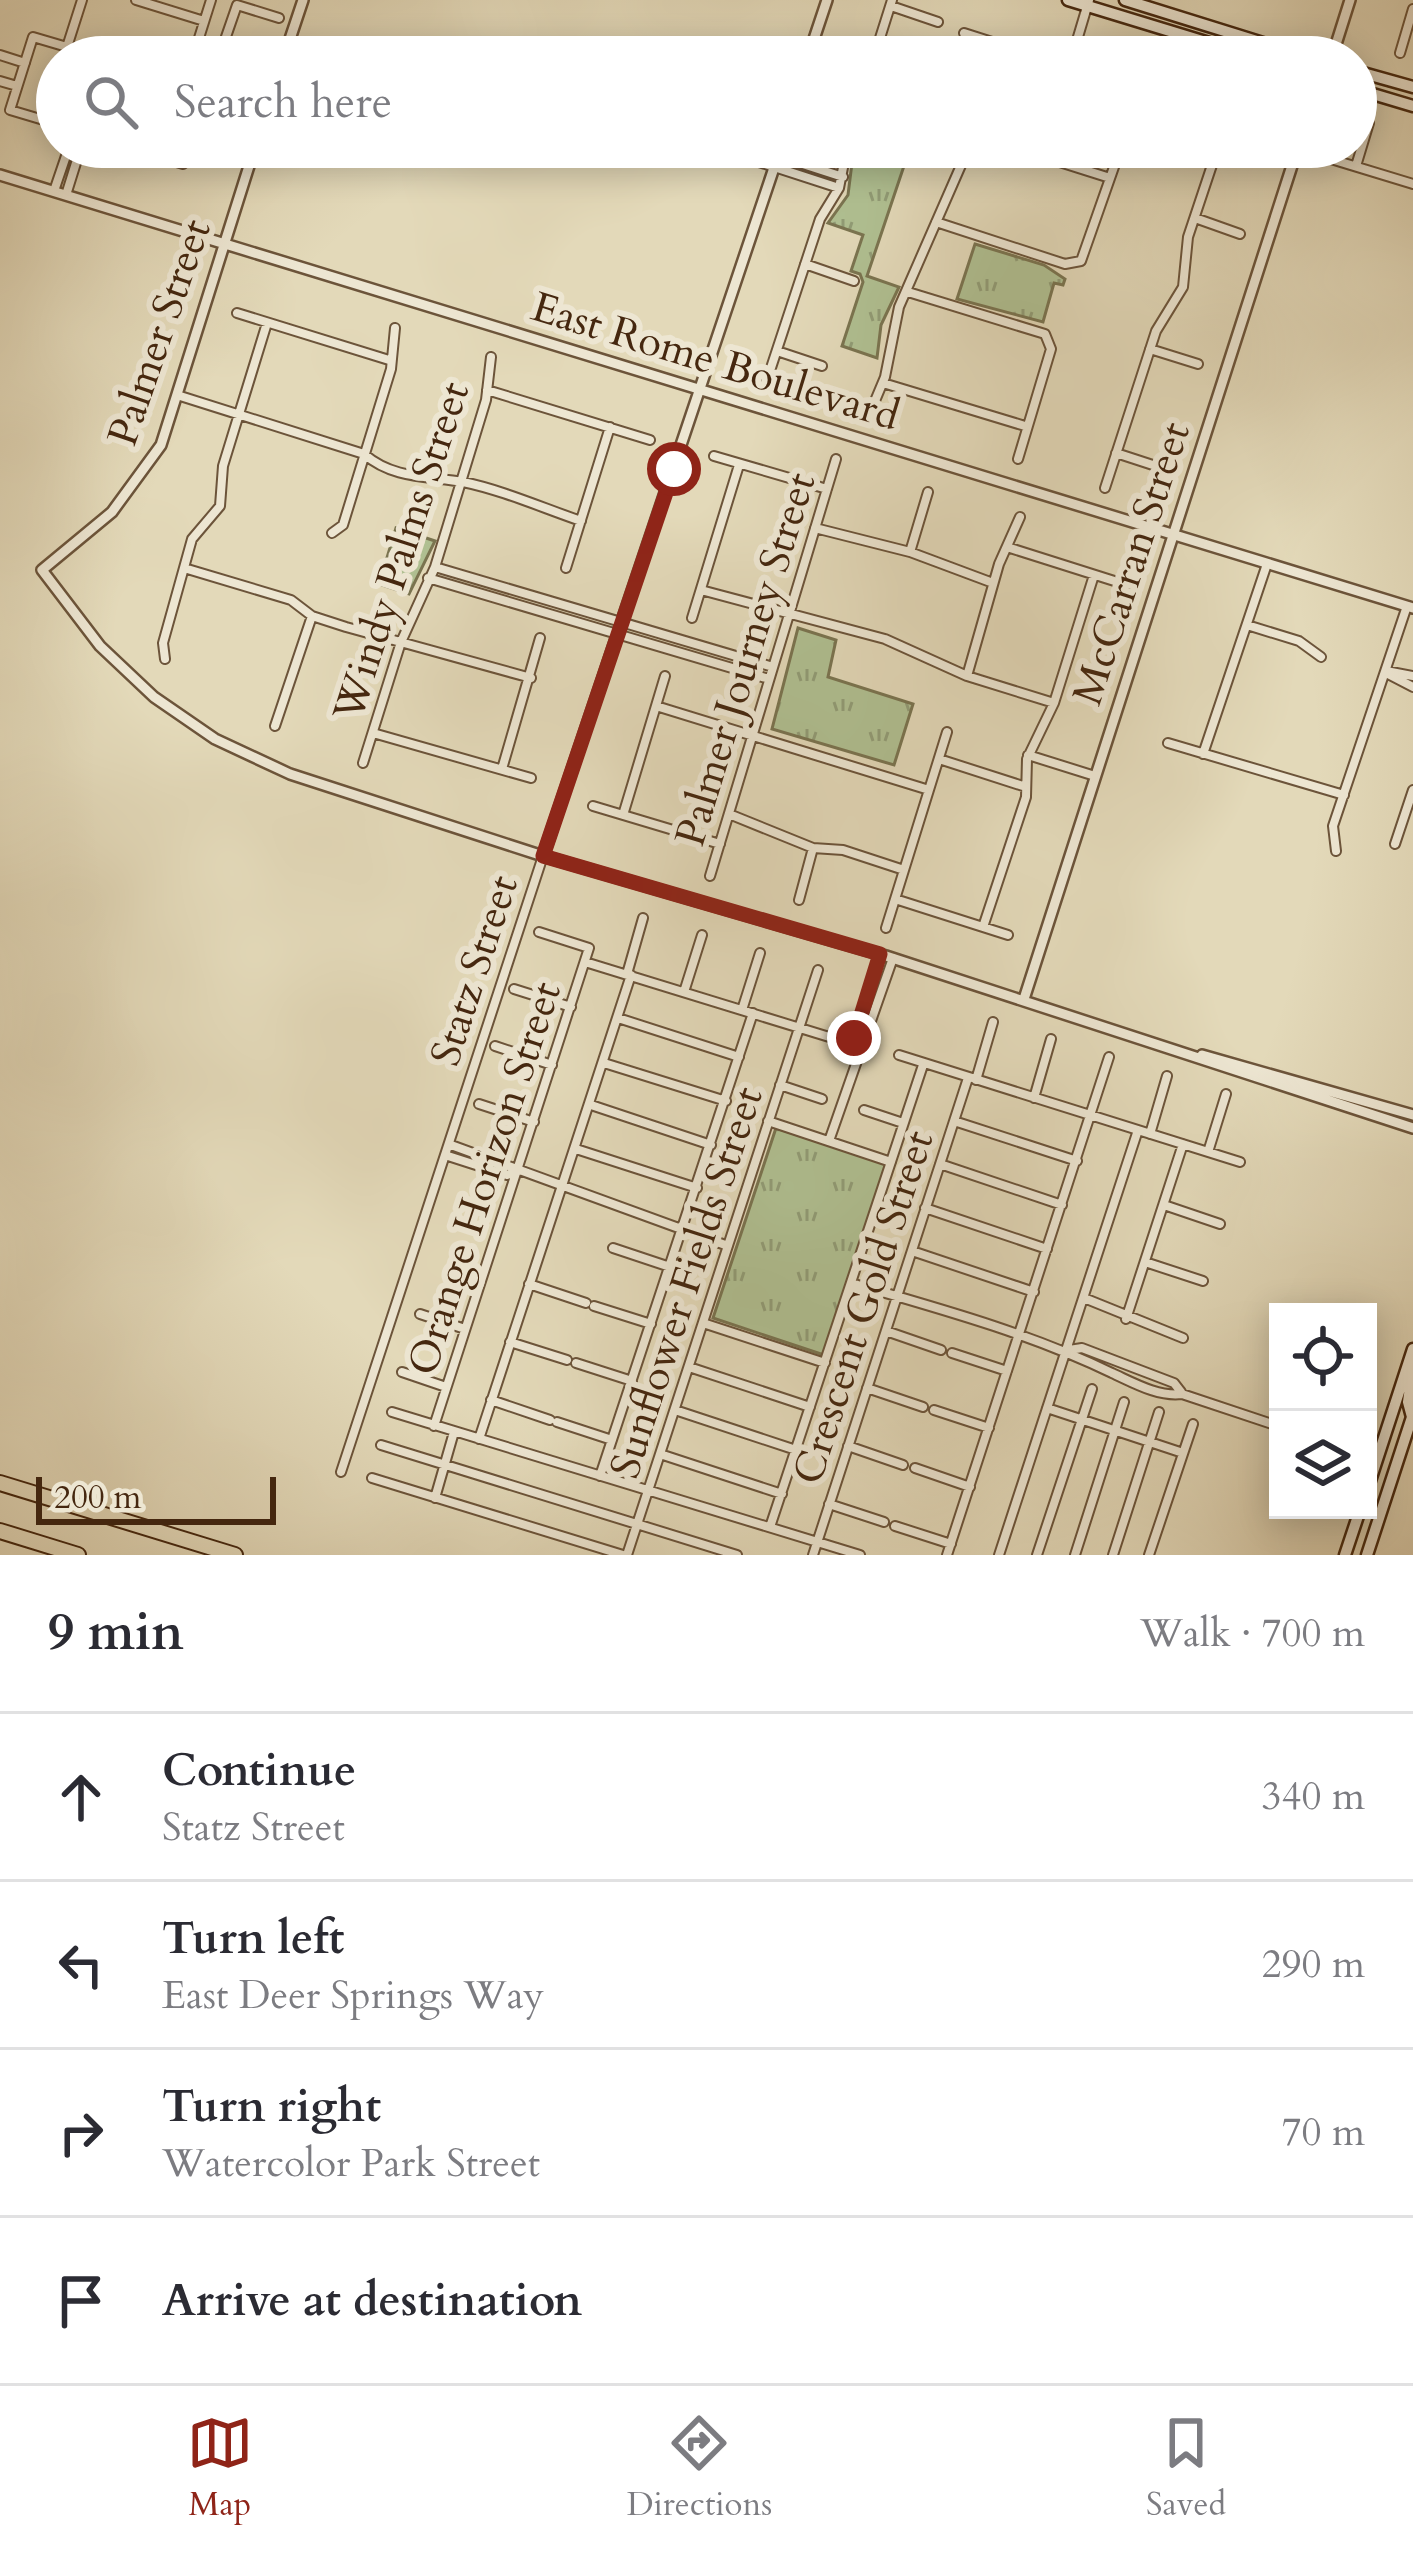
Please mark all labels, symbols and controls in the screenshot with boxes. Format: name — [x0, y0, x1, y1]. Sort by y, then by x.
search box — [36, 36, 1377, 168]
icon: search — [78, 69, 144, 135]
text: Search here — [174, 72, 392, 133]
street label: Palmer Street — [94, 212, 225, 453]
street label: East Rome Boulevard — [525, 278, 906, 444]
street label: Windy Palms Street — [319, 375, 483, 729]
street label: McCarran Street — [1059, 415, 1204, 712]
route start — [647, 442, 701, 496]
street label: Palmer Journey Street — [662, 466, 829, 853]
street label: Statz Street — [417, 868, 532, 1073]
street label: Orange Horizon Street — [394, 975, 575, 1382]
route end — [827, 1011, 881, 1065]
street label: Sunflower Fields Street — [596, 1080, 777, 1485]
street label: Crescent Gold Street — [779, 1123, 947, 1492]
map controls — [1269, 1303, 1377, 1519]
button: locate — [1269, 1303, 1377, 1411]
button: layers — [1269, 1411, 1377, 1519]
scale bar — [36, 1471, 276, 1524]
text: 200 m — [54, 1475, 141, 1520]
text: 9 min — [48, 1598, 184, 1668]
text: Walk · 700 m — [1140, 1607, 1365, 1660]
text: Continue — [162, 1740, 356, 1801]
icon: ahead — [48, 1764, 114, 1830]
text: 340 m — [1262, 1770, 1365, 1823]
text: Statz Street — [162, 1801, 345, 1854]
text: Turn left — [162, 1908, 344, 1969]
icon: left — [48, 1932, 114, 1998]
text: 290 m — [1262, 1938, 1365, 1991]
text: East Deer Springs Way — [162, 1969, 544, 2022]
text: Turn right — [162, 2076, 381, 2137]
icon: right — [48, 2100, 114, 2166]
text: 70 m — [1282, 2106, 1365, 2159]
text: Watercolor Park Street — [162, 2137, 540, 2190]
icon: arrive — [48, 2268, 114, 2334]
text: Arrive at destination — [162, 2270, 582, 2331]
tab: Map — [187, 2410, 253, 2527]
tab: Directions — [627, 2410, 772, 2527]
tab: Saved — [1146, 2410, 1226, 2527]

